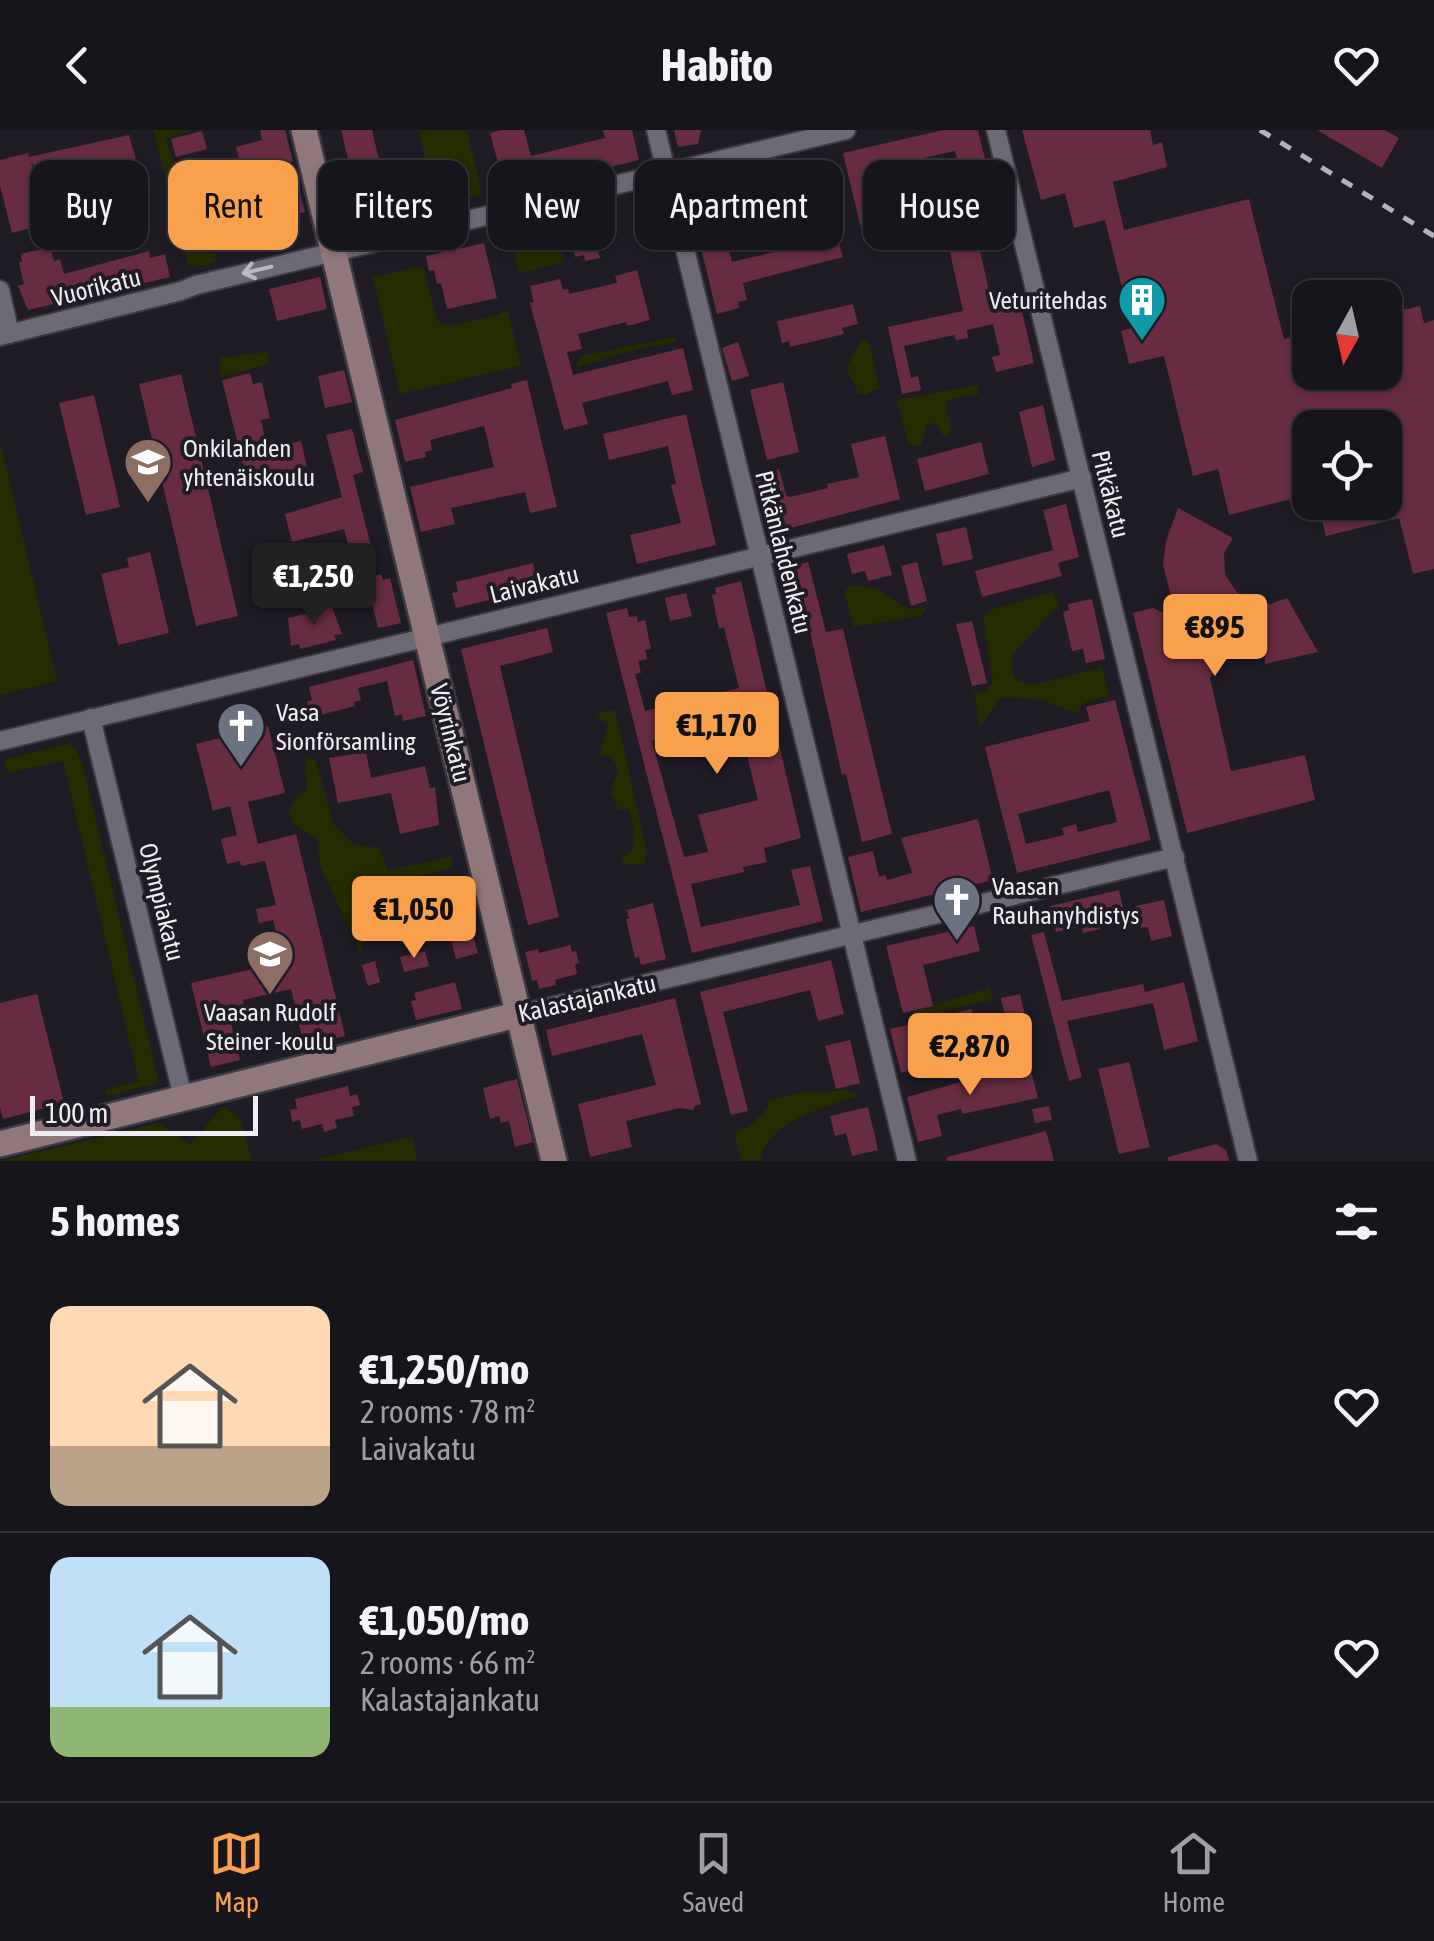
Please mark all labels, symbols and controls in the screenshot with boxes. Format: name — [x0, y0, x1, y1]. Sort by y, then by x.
icon: back — [50, 38, 105, 93]
icon: heart — [1329, 38, 1384, 93]
text: Habito — [661, 39, 773, 91]
chip: Buy — [30, 160, 148, 250]
chip: Rent — [168, 160, 298, 250]
chip: Filters — [318, 160, 468, 250]
chip: New — [488, 160, 615, 250]
chip: Apartment — [635, 160, 843, 250]
chip: House — [863, 160, 1015, 250]
street label: Vuorikatu — [49, 262, 143, 312]
one-way arrow — [242, 262, 274, 280]
building icon: Veturitehdas — [1116, 274, 1168, 342]
north arrow — [1292, 280, 1402, 390]
map controls — [1292, 280, 1402, 520]
place label: Veturitehdas — [989, 286, 1107, 314]
button: locate — [1292, 410, 1402, 520]
place label: Onkilahden yhtenäiskoulu — [183, 434, 315, 491]
school or university icon: Onkilahden yhtenäiskoulu — [122, 436, 174, 504]
street label: Pitkäkatu — [1087, 447, 1135, 541]
street label: Pitkänlahdenkatu — [750, 468, 818, 636]
pin: €1,250 — [233, 543, 395, 628]
text: €1,250 — [274, 557, 354, 594]
street label: Laivakatu — [487, 559, 581, 609]
pin: €895 — [1156, 594, 1274, 679]
text: €895 — [1185, 608, 1245, 645]
street label: Vöyrinkatu — [425, 681, 477, 785]
pin: €1,170 — [636, 692, 798, 777]
place label: Vasa Sionförsamling — [276, 698, 416, 755]
church icon: Vasa Sionförsamling — [215, 700, 267, 768]
text: €1,170 — [677, 706, 757, 743]
street label: Olympiakatu — [134, 840, 190, 964]
place label: Vaasan Rauhanyhdistys — [992, 872, 1139, 929]
church icon: Vaasan Rauhanyhdistys — [931, 874, 983, 942]
pin: €1,050 — [333, 876, 495, 961]
text: €1,050 — [374, 890, 454, 927]
school or university icon: Vaasan Rudolf Steiner -koulu — [244, 928, 296, 996]
street label: Kalastajankatu — [515, 969, 659, 1027]
place label: Vaasan Rudolf Steiner -koulu — [204, 998, 336, 1055]
pin: €2,870 — [889, 1013, 1051, 1098]
text: €2,870 — [930, 1027, 1010, 1064]
scale bar — [30, 1091, 258, 1136]
text: 100 m — [45, 1097, 108, 1129]
icon: filters — [1329, 1194, 1384, 1249]
text: 5 homes — [50, 1197, 180, 1245]
text: €1,250/mo — [360, 1345, 530, 1393]
icon: home — [130, 1346, 250, 1466]
icon: heart — [1329, 1379, 1384, 1434]
text: 2 rooms · 78 m² — [360, 1393, 535, 1430]
text: Laivakatu — [360, 1430, 476, 1467]
text: €1,050/mo — [360, 1596, 530, 1644]
icon: home — [130, 1597, 250, 1717]
icon: heart — [1329, 1630, 1384, 1685]
text: 2 rooms · 66 m² — [360, 1644, 535, 1681]
text: Kalastajankatu — [360, 1681, 540, 1718]
tab: Map — [209, 1826, 264, 1918]
tab: Saved — [682, 1826, 744, 1918]
tab: Home — [1163, 1826, 1225, 1918]

